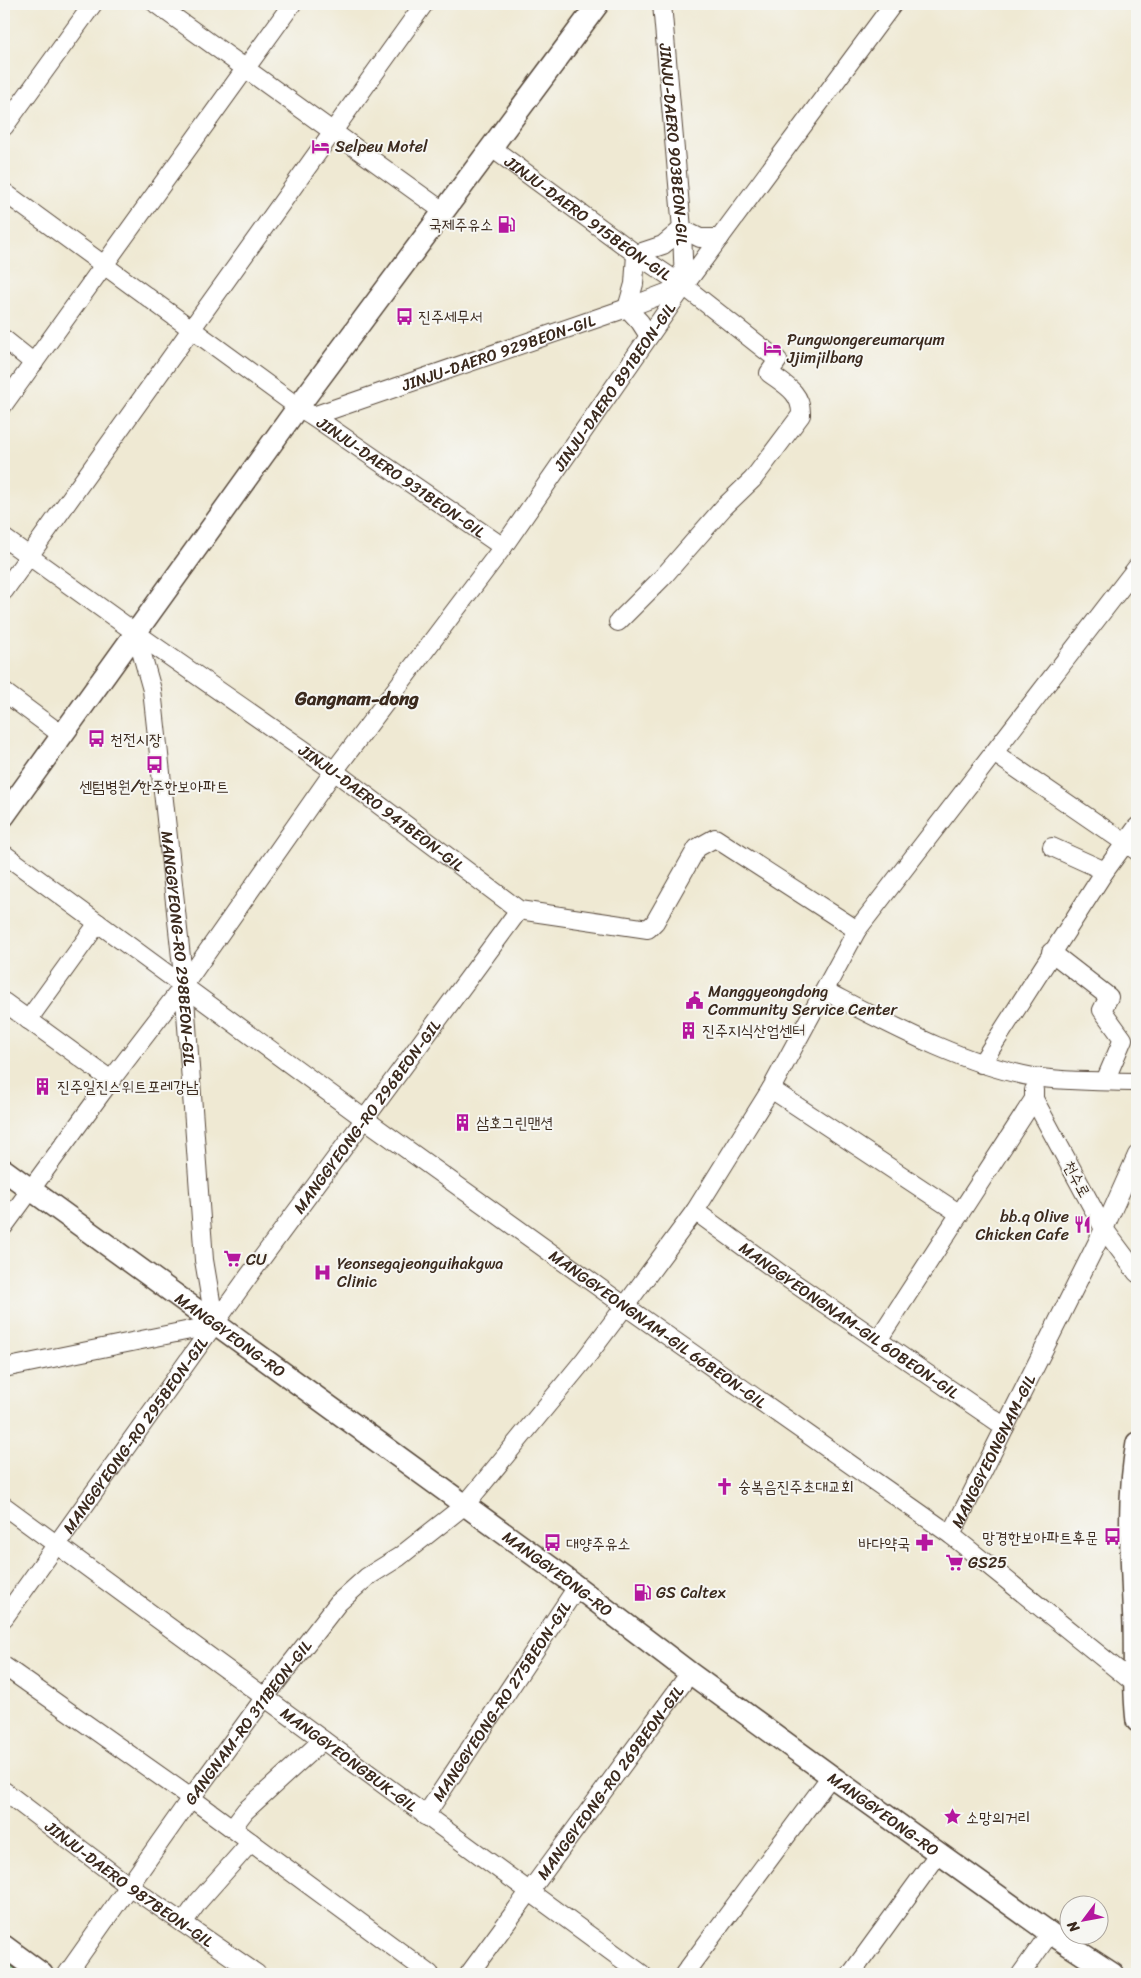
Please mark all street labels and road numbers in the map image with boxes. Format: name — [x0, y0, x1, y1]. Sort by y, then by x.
street label: JINJU-DAERO 903BEON-GIL — [651, 41, 697, 247]
street label: JINJU-DAERO 915BEON-GIL — [498, 147, 678, 289]
street label: JINJU-DAERO 891BEON-GIL — [545, 295, 684, 478]
street label: JINJU-DAERO 929BEON-GIL — [397, 305, 600, 399]
street label: JINJU-DAERO 931BEON-GIL — [310, 408, 492, 546]
street label: JINJU-DAERO 941BEON-GIL — [292, 735, 471, 879]
street label: MANGGYEONG-RO 298BEON-GIL — [153, 829, 204, 1068]
street label: MANGGYEONG-RO 296BEON-GIL — [285, 1012, 449, 1220]
street label: 천수로 — [1055, 1155, 1099, 1203]
street label: MANGGYEONGNAM-GIL 60BEON-GIL — [733, 1233, 966, 1407]
street label: MANGGYEONGNAM-GIL 66BEON-GIL — [543, 1241, 773, 1416]
street label: MANGGYEONG-RO — [169, 1284, 292, 1385]
street label: MANGGYEONG-RO 295BEON-GIL — [54, 1330, 216, 1540]
street label: MANGGYEONGNAM-GIL — [942, 1369, 1044, 1533]
street label: MANGGYEONG-RO — [496, 1522, 619, 1624]
street label: MANGGYEONG-RO 275BEON-GIL — [424, 1594, 579, 1807]
street label: GANGNAM-RO 311BEON-GIL — [176, 1633, 320, 1811]
street label: MANGGYEONG-RO 269BEON-GIL — [528, 1678, 692, 1886]
street label: MANGGYEONGBUK-GIL — [274, 1699, 424, 1820]
street label: MANGGYEONG-RO — [822, 1764, 946, 1864]
street label: JINJU-DAERO 987BEON-GIL — [38, 1812, 220, 1955]

